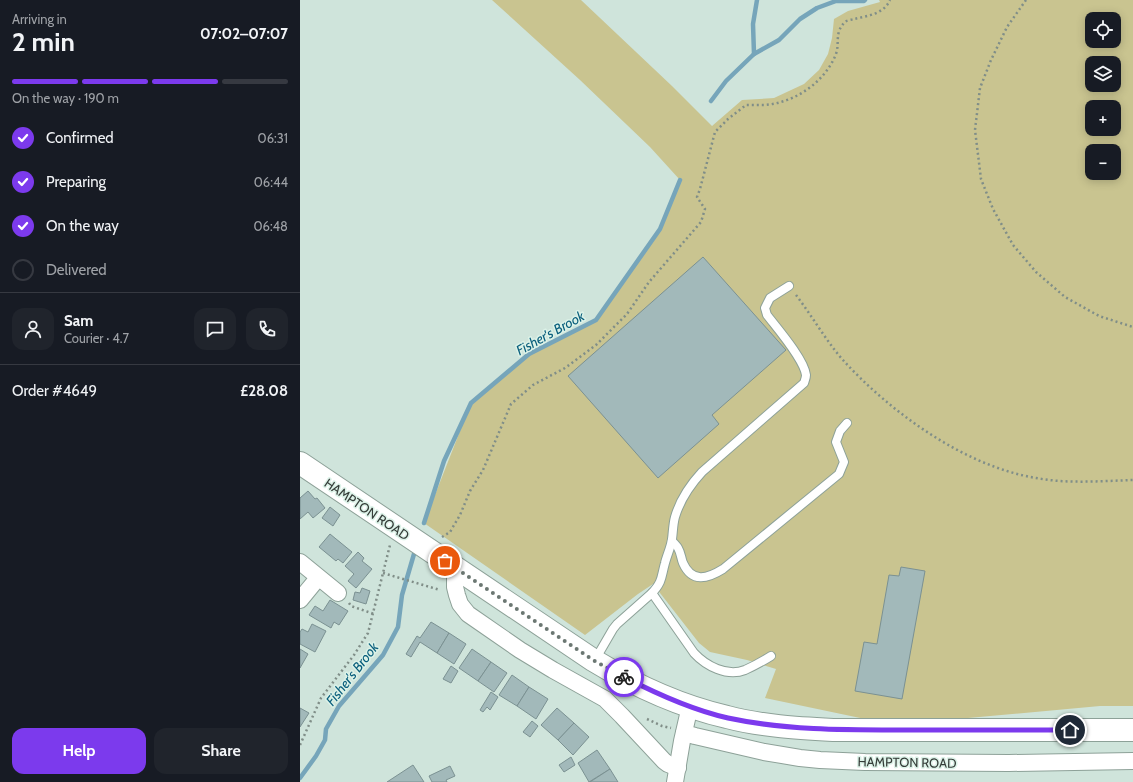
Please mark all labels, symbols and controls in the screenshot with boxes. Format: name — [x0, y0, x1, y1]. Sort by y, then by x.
text: Arriving in — [12, 11, 67, 27]
map controls — [1085, 12, 1121, 180]
button: locate — [1085, 12, 1121, 48]
text: 07:02–07:07 — [200, 25, 288, 43]
text: 2 min — [12, 26, 75, 58]
button: layers — [1085, 56, 1121, 92]
text: On the way · 190 m — [12, 90, 119, 106]
button: + — [1085, 100, 1121, 136]
icon: check — [12, 127, 34, 149]
text: Confirmed — [46, 129, 114, 147]
text: 06:31 — [258, 130, 288, 146]
button: − — [1085, 144, 1121, 180]
icon: check — [12, 171, 34, 193]
text: Preparing — [46, 173, 106, 191]
text: 06:44 — [254, 174, 288, 190]
icon: check — [12, 215, 34, 237]
text: On the way — [46, 217, 119, 235]
text: 06:48 — [253, 218, 288, 234]
text: Delivered — [46, 261, 107, 279]
water label: Fisher's Brook — [513, 306, 588, 359]
button: person — [12, 308, 54, 350]
button: chat — [194, 308, 236, 350]
button: phone — [246, 308, 288, 350]
text: Sam — [64, 312, 93, 330]
text: Courier · 4.7 — [64, 330, 129, 346]
text: Order #4649 — [12, 382, 97, 400]
text: £28.08 — [240, 382, 288, 400]
street label: HAMPTON ROAD — [321, 475, 413, 543]
pin — [428, 544, 462, 578]
icon: bag — [434, 550, 456, 572]
water label: Fisher's Brook — [322, 638, 383, 709]
courier — [604, 657, 644, 697]
icon: bike — [613, 666, 635, 688]
pin — [1053, 713, 1087, 747]
icon: home — [1059, 719, 1081, 741]
button: Help — [12, 728, 146, 774]
button: Share — [154, 728, 288, 774]
street label: HAMPTON ROAD — [857, 753, 957, 771]

